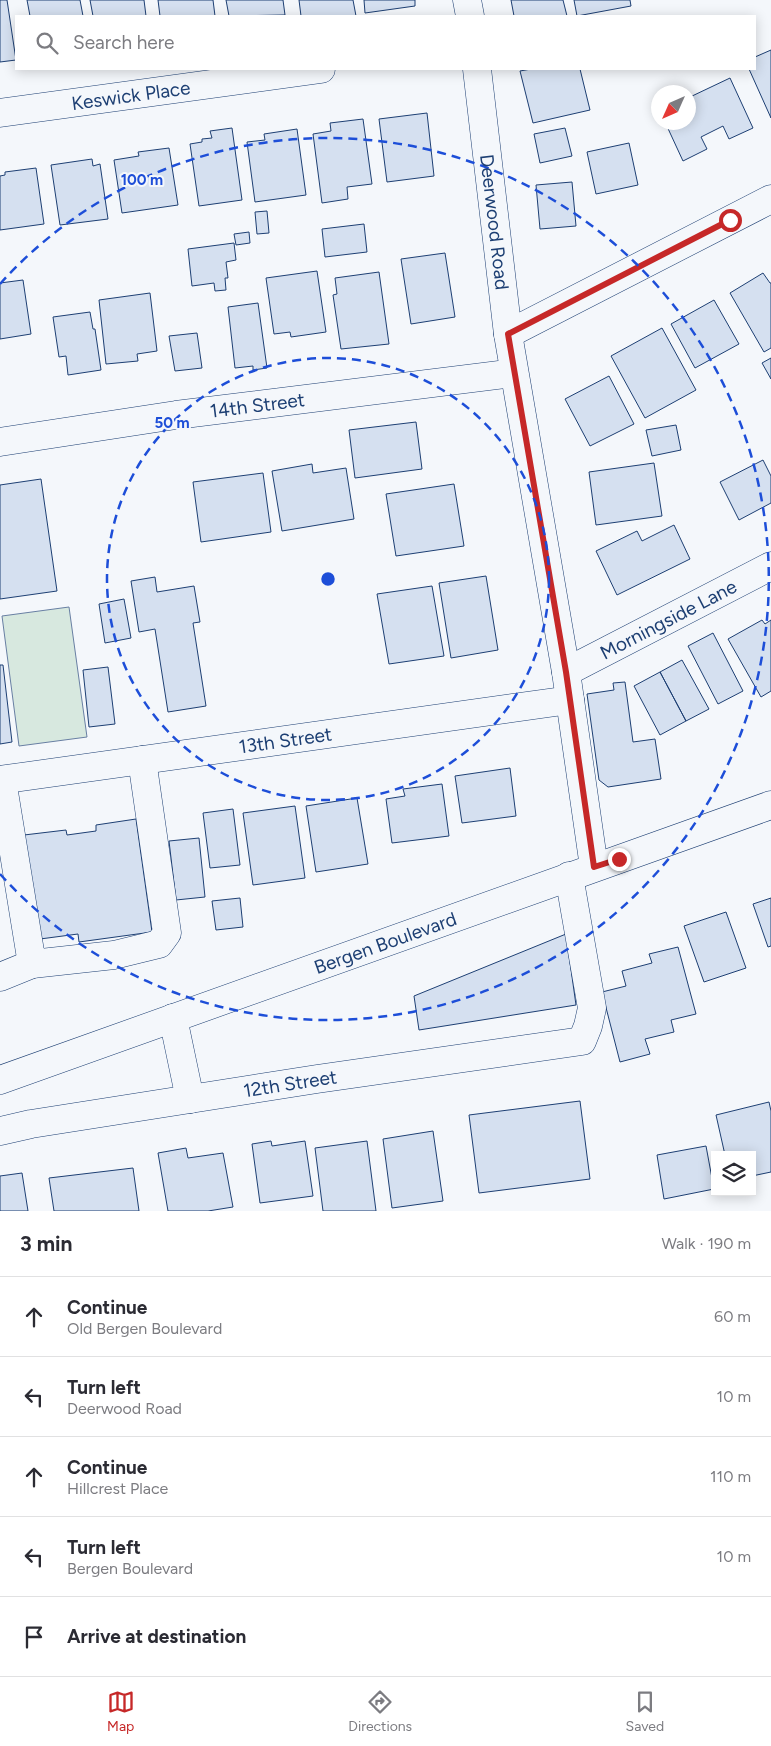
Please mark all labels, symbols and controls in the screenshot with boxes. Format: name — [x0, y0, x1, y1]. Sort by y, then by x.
search box — [15, 15, 756, 70]
icon: search — [33, 29, 61, 57]
text: Search here — [73, 31, 175, 54]
street label: Keswick Place — [70, 76, 192, 115]
north arrow — [651, 85, 696, 130]
street label: Deerwood Road — [476, 153, 514, 291]
text: 100 m — [121, 171, 163, 189]
route start — [719, 209, 742, 232]
street label: 14th Street — [209, 388, 306, 422]
text: 50 m — [154, 414, 190, 432]
centre of rings — [319, 570, 337, 588]
street label: Morningside Lane — [596, 574, 740, 664]
street label: 13th Street — [237, 722, 333, 758]
route end — [608, 848, 631, 871]
street label: Bergen Boulevard — [311, 907, 460, 979]
street label: 12th Street — [242, 1065, 338, 1102]
map controls — [711, 1151, 756, 1196]
button: layers — [711, 1151, 756, 1196]
text: 3 min — [20, 1231, 72, 1256]
text: Walk · 190 m — [661, 1234, 751, 1253]
text: Continue — [67, 1296, 147, 1319]
icon: ahead — [20, 1303, 48, 1331]
text: 60 m — [714, 1307, 751, 1326]
text: Old Bergen Boulevard — [67, 1319, 222, 1338]
text: Turn left — [67, 1376, 141, 1399]
icon: left — [20, 1383, 48, 1411]
text: 10 m — [717, 1387, 751, 1406]
text: Deerwood Road — [67, 1399, 182, 1418]
text: Continue — [67, 1456, 147, 1479]
icon: ahead — [20, 1463, 48, 1491]
text: 110 m — [710, 1467, 751, 1486]
text: Hillcrest Place — [67, 1479, 168, 1498]
text: Turn left — [67, 1536, 141, 1559]
icon: left — [20, 1543, 48, 1571]
text: 10 m — [717, 1547, 751, 1566]
text: Bergen Boulevard — [67, 1559, 193, 1578]
icon: arrive — [20, 1623, 48, 1651]
text: Arrive at destination — [67, 1625, 246, 1648]
tab: Map — [107, 1688, 135, 1735]
tab: Directions — [348, 1688, 412, 1735]
tab: Saved — [626, 1688, 664, 1735]

